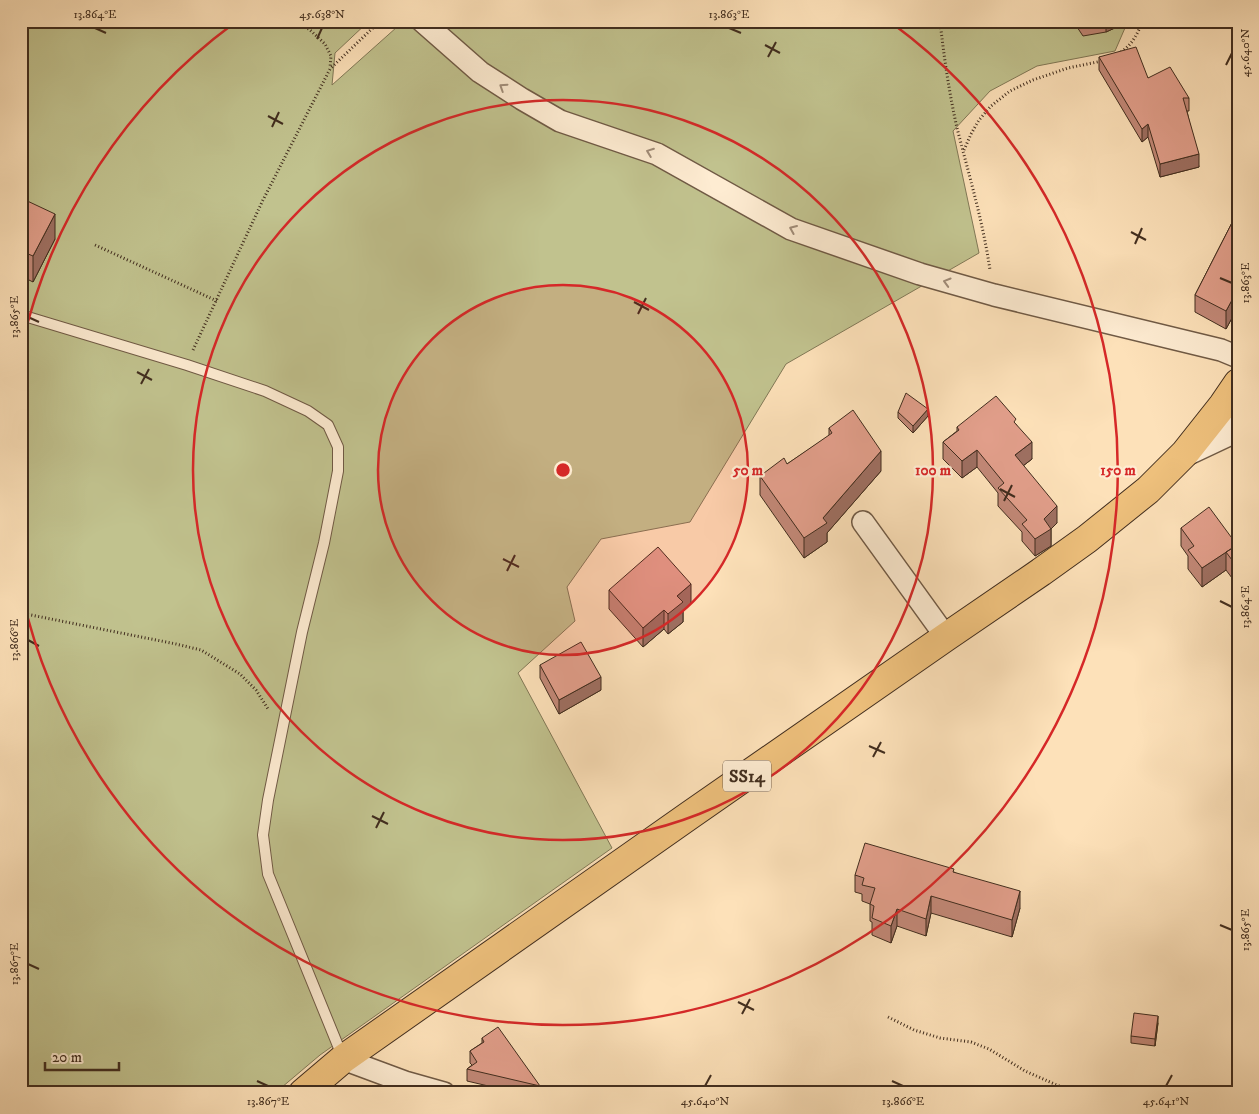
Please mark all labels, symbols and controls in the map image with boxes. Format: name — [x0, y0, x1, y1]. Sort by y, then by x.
text: 13.864°E — [73, 7, 117, 22]
text: 45.638°N — [299, 7, 345, 22]
text: 13.863°E — [709, 7, 750, 22]
text: 45.640°N — [1238, 29, 1253, 77]
one-way arrow — [499, 84, 508, 93]
one-way arrow — [646, 148, 655, 158]
one-way arrow — [789, 225, 798, 235]
text: 13.863°E — [1238, 262, 1253, 303]
one-way arrow — [943, 277, 952, 287]
text: 13.865°E — [7, 295, 22, 338]
centre of rings — [554, 461, 572, 479]
text: 50 m — [732, 461, 764, 480]
text: 100 m — [915, 461, 952, 480]
text: 150 m — [1100, 461, 1136, 480]
text: 13.864°E — [1238, 585, 1253, 629]
text: 13.866°E — [7, 618, 22, 661]
road number: SS14 — [723, 760, 771, 791]
text: 13.865°E — [1238, 908, 1253, 951]
text: 13.867°E — [7, 942, 22, 985]
scale bar — [45, 1039, 119, 1071]
text: 20 m — [52, 1048, 82, 1067]
text: 13.867°E — [247, 1094, 290, 1109]
text: 45.640°N — [681, 1094, 729, 1109]
text: 13.866°E — [882, 1094, 925, 1109]
text: 45.641°N — [1143, 1094, 1189, 1109]

